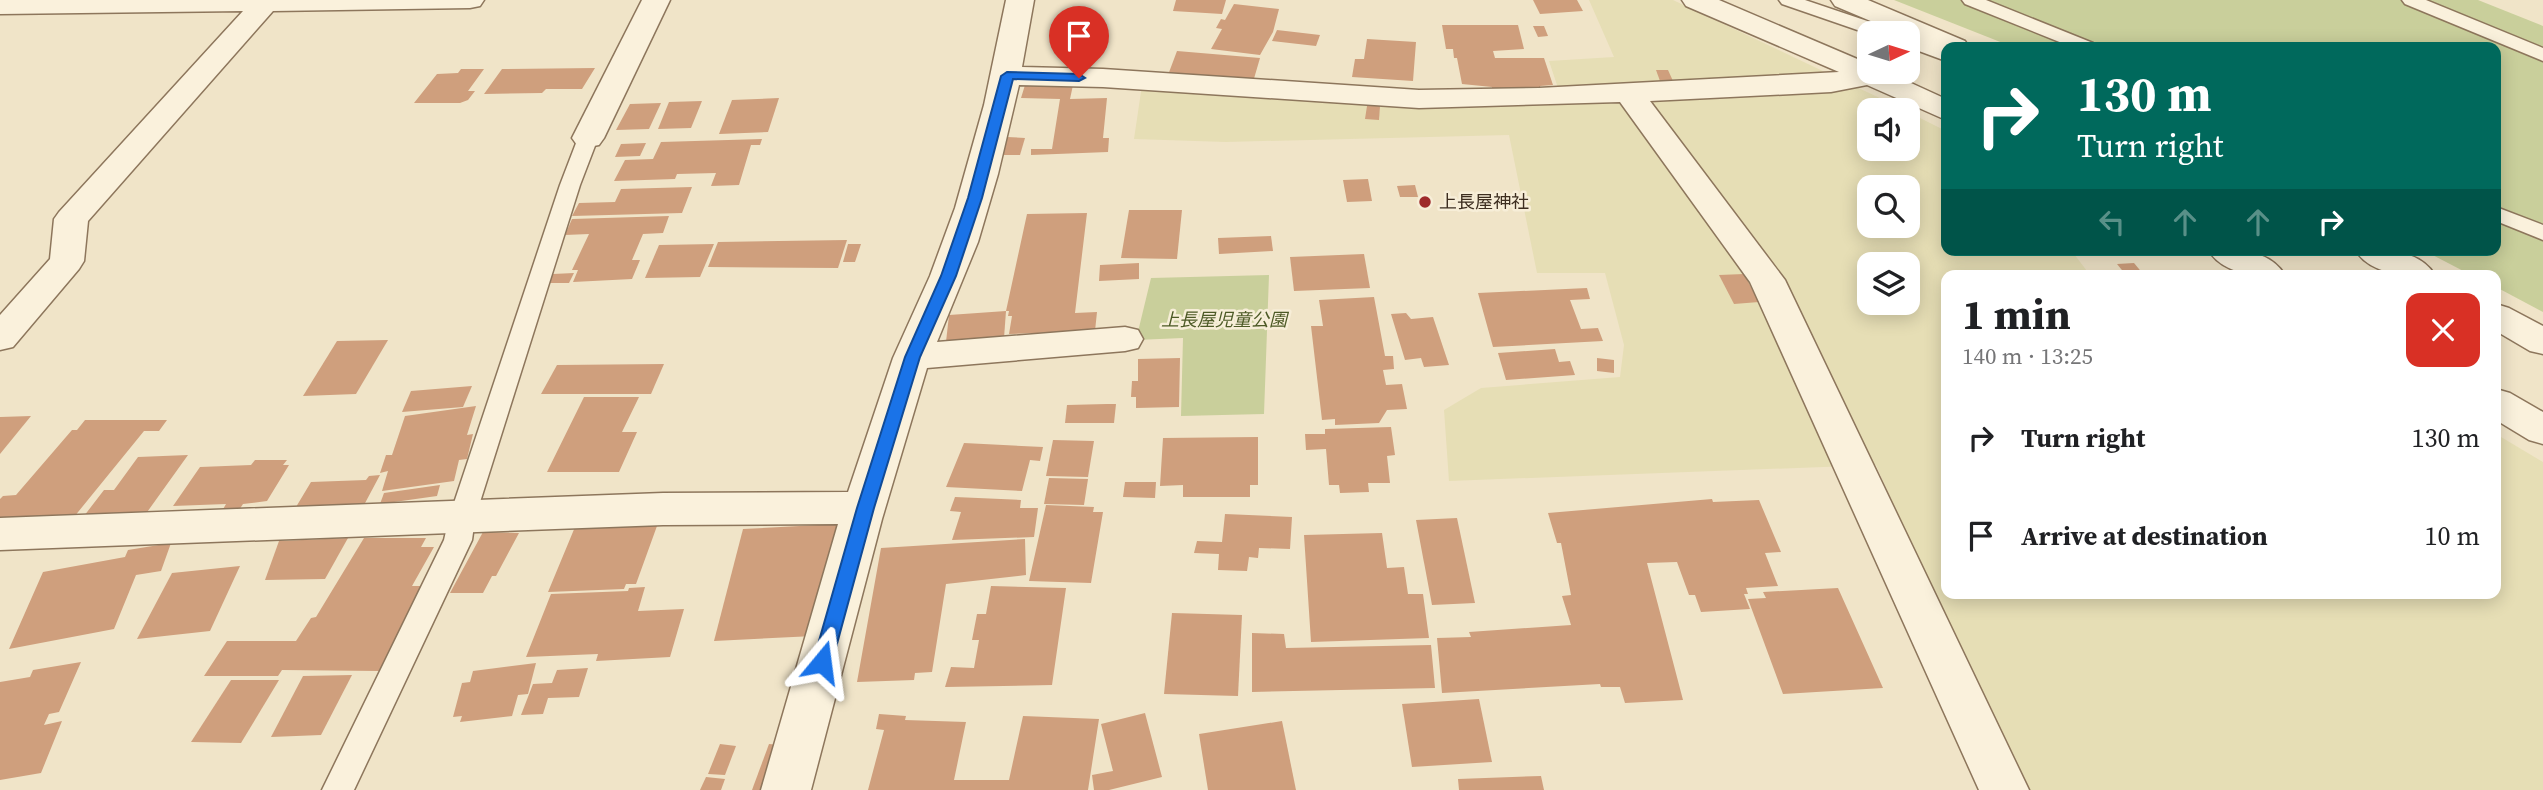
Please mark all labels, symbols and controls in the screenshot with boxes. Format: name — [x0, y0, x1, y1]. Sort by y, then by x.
pin — [1049, 6, 1109, 78]
icon: arrive — [1060, 17, 1098, 55]
north arrow — [1857, 21, 1920, 84]
map controls — [1857, 21, 1920, 315]
text: 130 m — [2077, 60, 2212, 127]
icon: right — [1962, 70, 2053, 161]
button: sound — [1857, 98, 1920, 161]
text: Turn right — [2077, 124, 2223, 168]
button: search — [1857, 175, 1920, 238]
place label: 上長屋神社 — [1439, 189, 1529, 214]
marker: 上長屋神社 — [1417, 194, 1433, 210]
icon: left — [2093, 203, 2131, 241]
icon: ahead — [2166, 203, 2204, 241]
icon: ahead — [2239, 203, 2277, 241]
icon: right — [2312, 203, 2350, 241]
button: layers — [1857, 252, 1920, 315]
text: 1 min — [1962, 285, 2071, 343]
button: close — [2406, 293, 2480, 367]
park label: 上長屋児童公園 — [1161, 307, 1290, 332]
text: 140 m · 13:25 — [1962, 340, 2093, 372]
icon: right — [1962, 419, 2000, 457]
text: Turn right — [2021, 420, 2145, 456]
text: 130 m — [2412, 420, 2480, 456]
icon: arrive — [1962, 517, 2000, 555]
text: Arrive at destination — [2021, 518, 2268, 554]
text: 10 m — [2425, 518, 2480, 554]
position arrow — [785, 625, 859, 699]

